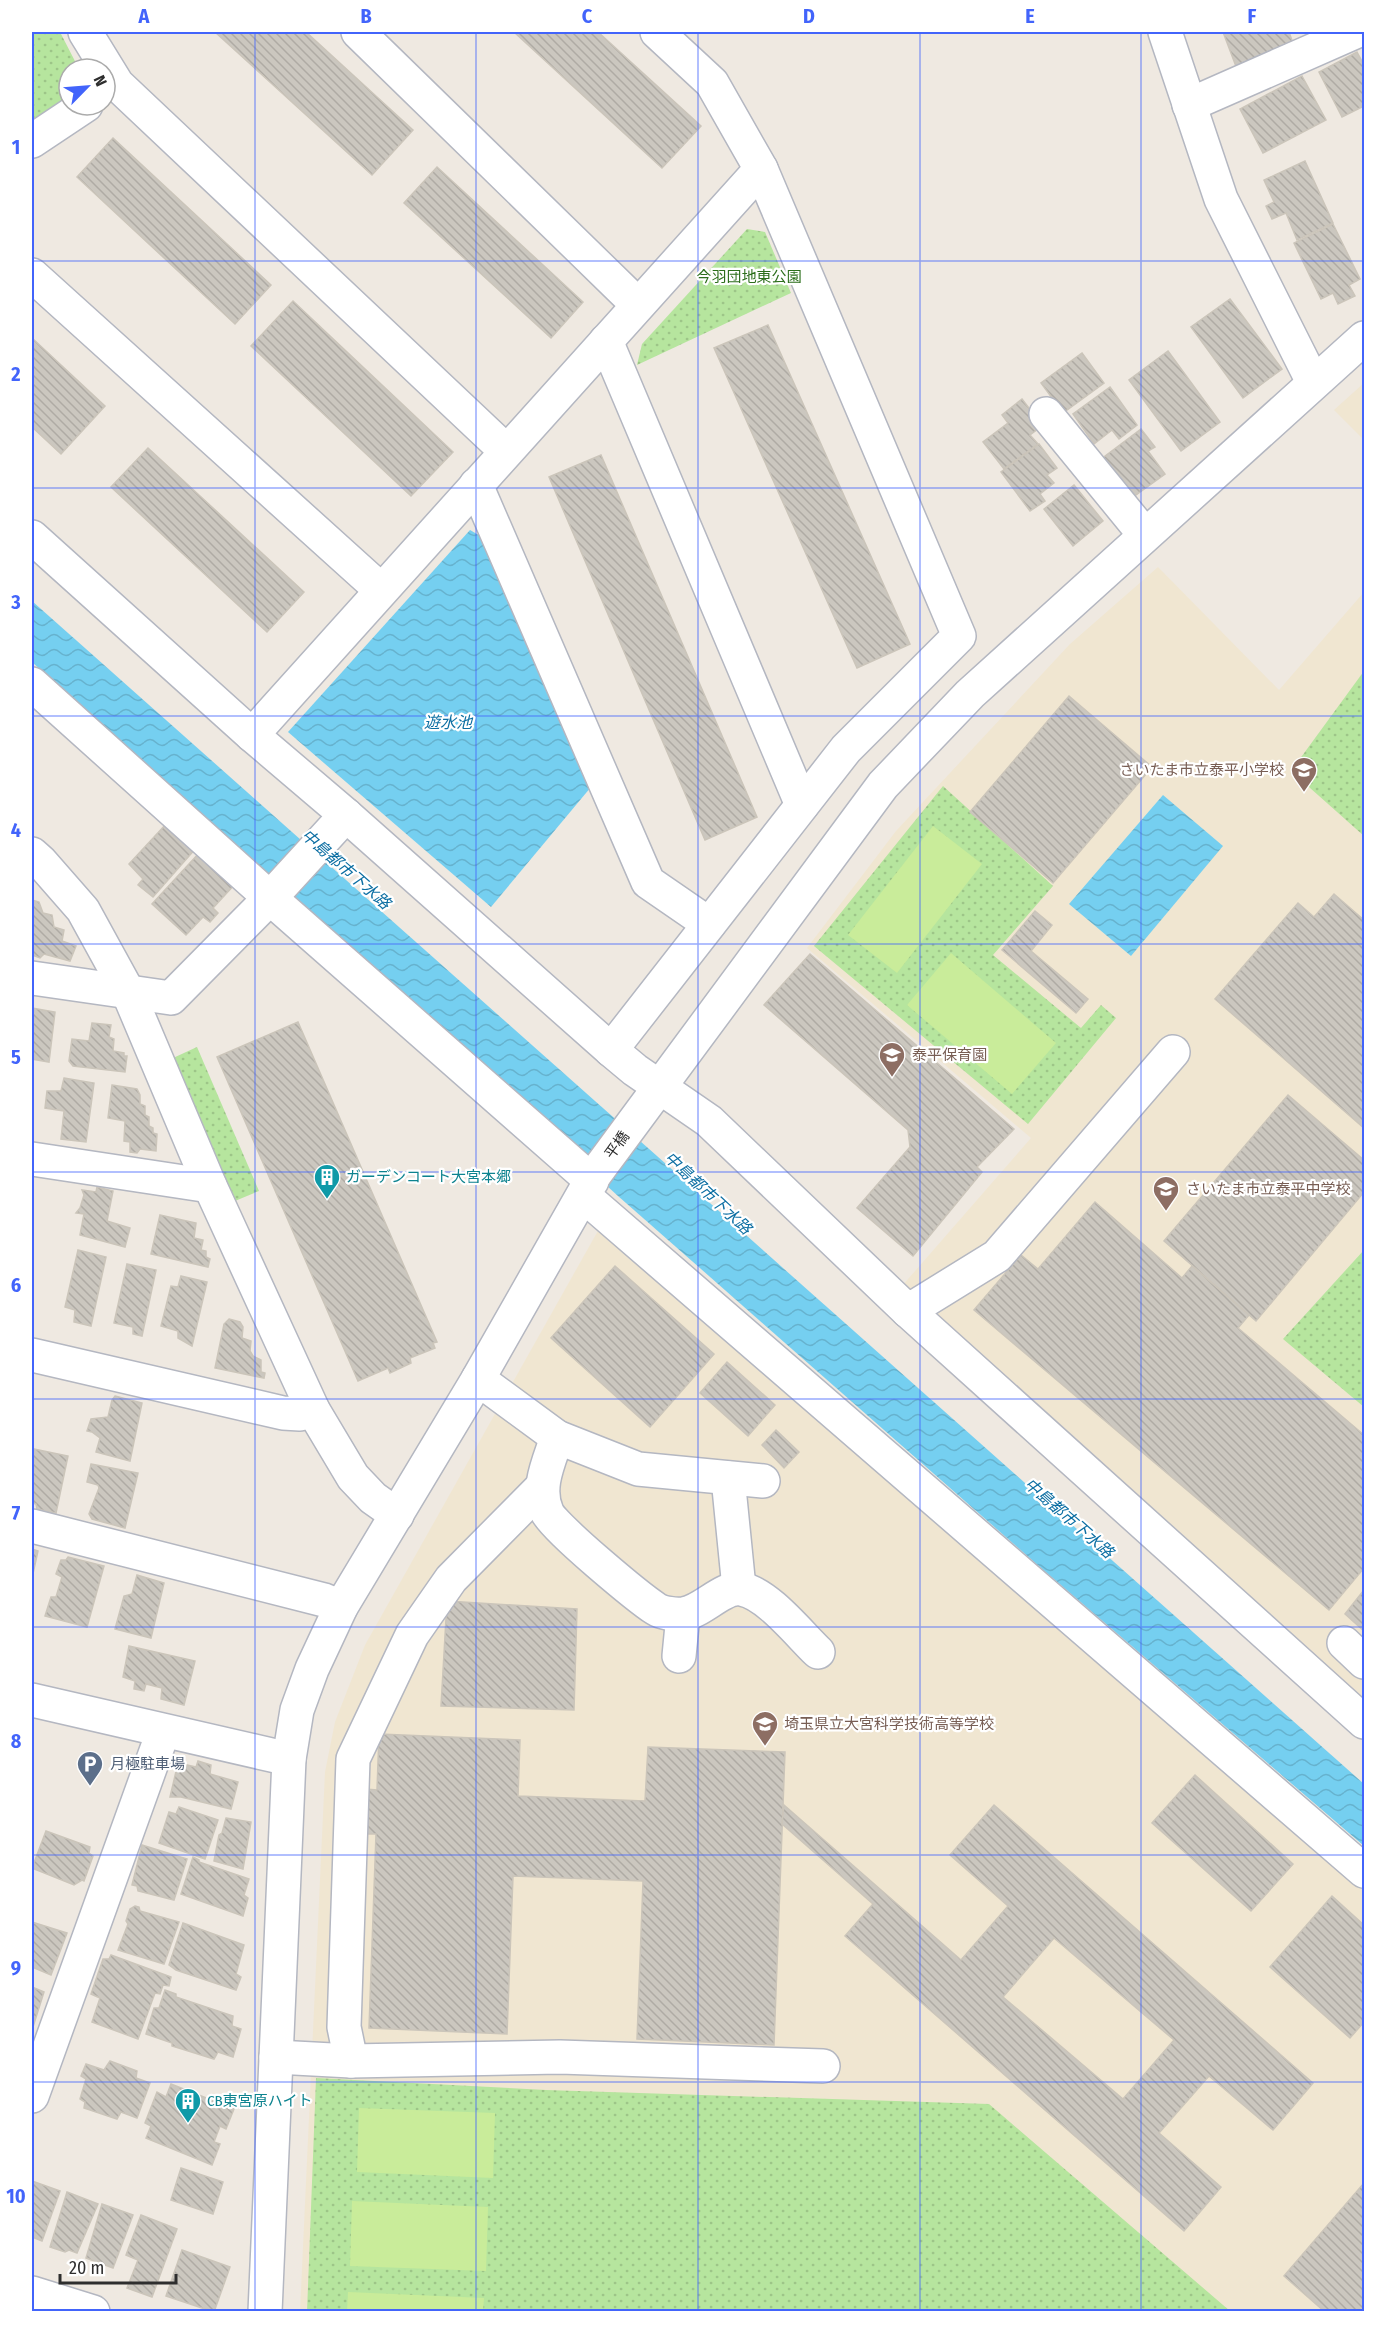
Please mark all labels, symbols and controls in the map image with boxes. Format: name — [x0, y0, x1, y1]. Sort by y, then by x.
text: A — [138, 4, 151, 28]
text: B — [360, 4, 372, 28]
text: C — [582, 4, 593, 28]
text: D — [803, 4, 815, 28]
text: E — [1025, 4, 1035, 28]
text: F — [1248, 4, 1257, 28]
north arrow — [57, 57, 117, 117]
text: N — [90, 73, 111, 89]
text: 1 — [12, 135, 20, 159]
park label: 今羽団地東公園 — [696, 268, 802, 286]
text: 2 — [10, 362, 21, 386]
text: 3 — [10, 590, 21, 614]
water label: 遊水池 — [424, 713, 474, 732]
school or university icon: さいたま市立泰平小学校 — [1289, 755, 1319, 793]
place label: さいたま市立泰平小学校 — [1119, 761, 1284, 779]
text: 4 — [11, 818, 21, 842]
water label: 中島都市下水路 — [297, 825, 396, 914]
school or university icon: 泰平保育園 — [877, 1040, 907, 1078]
text: 5 — [11, 1045, 21, 1069]
place label: 泰平保育園 — [912, 1046, 987, 1064]
street label: 平橋 — [601, 1128, 633, 1162]
water label: 中島都市下水路 — [661, 1148, 757, 1239]
building icon: ガーデンコート大宮本郷 — [312, 1162, 342, 1200]
place label: ガーデンコート大宮本郷 — [346, 1168, 511, 1186]
school or university icon: さいたま市立泰平中学校 — [1151, 1174, 1181, 1212]
place label: さいたま市立泰平中学校 — [1186, 1180, 1351, 1198]
text: 6 — [11, 1273, 21, 1297]
water label: 中島都市下水路 — [1020, 1474, 1119, 1563]
text: 7 — [12, 1501, 21, 1525]
school or university icon: 埼玉県立大宮科学技術高等学校 — [750, 1709, 780, 1747]
place label: 埼玉県立大宮科学技術高等学校 — [784, 1715, 994, 1733]
text: 8 — [11, 1729, 22, 1753]
parking icon: 月極駐車場 — [75, 1749, 105, 1787]
place label: 月極駐車場 — [110, 1755, 185, 1773]
text: 9 — [11, 1956, 21, 1980]
building icon: CB東宮原ハイト — [173, 2086, 203, 2124]
place label: CB東宮原ハイト — [207, 2092, 313, 2110]
text: 10 — [6, 2184, 26, 2208]
scale bar — [60, 2247, 176, 2285]
text: 20 m — [69, 2257, 104, 2279]

